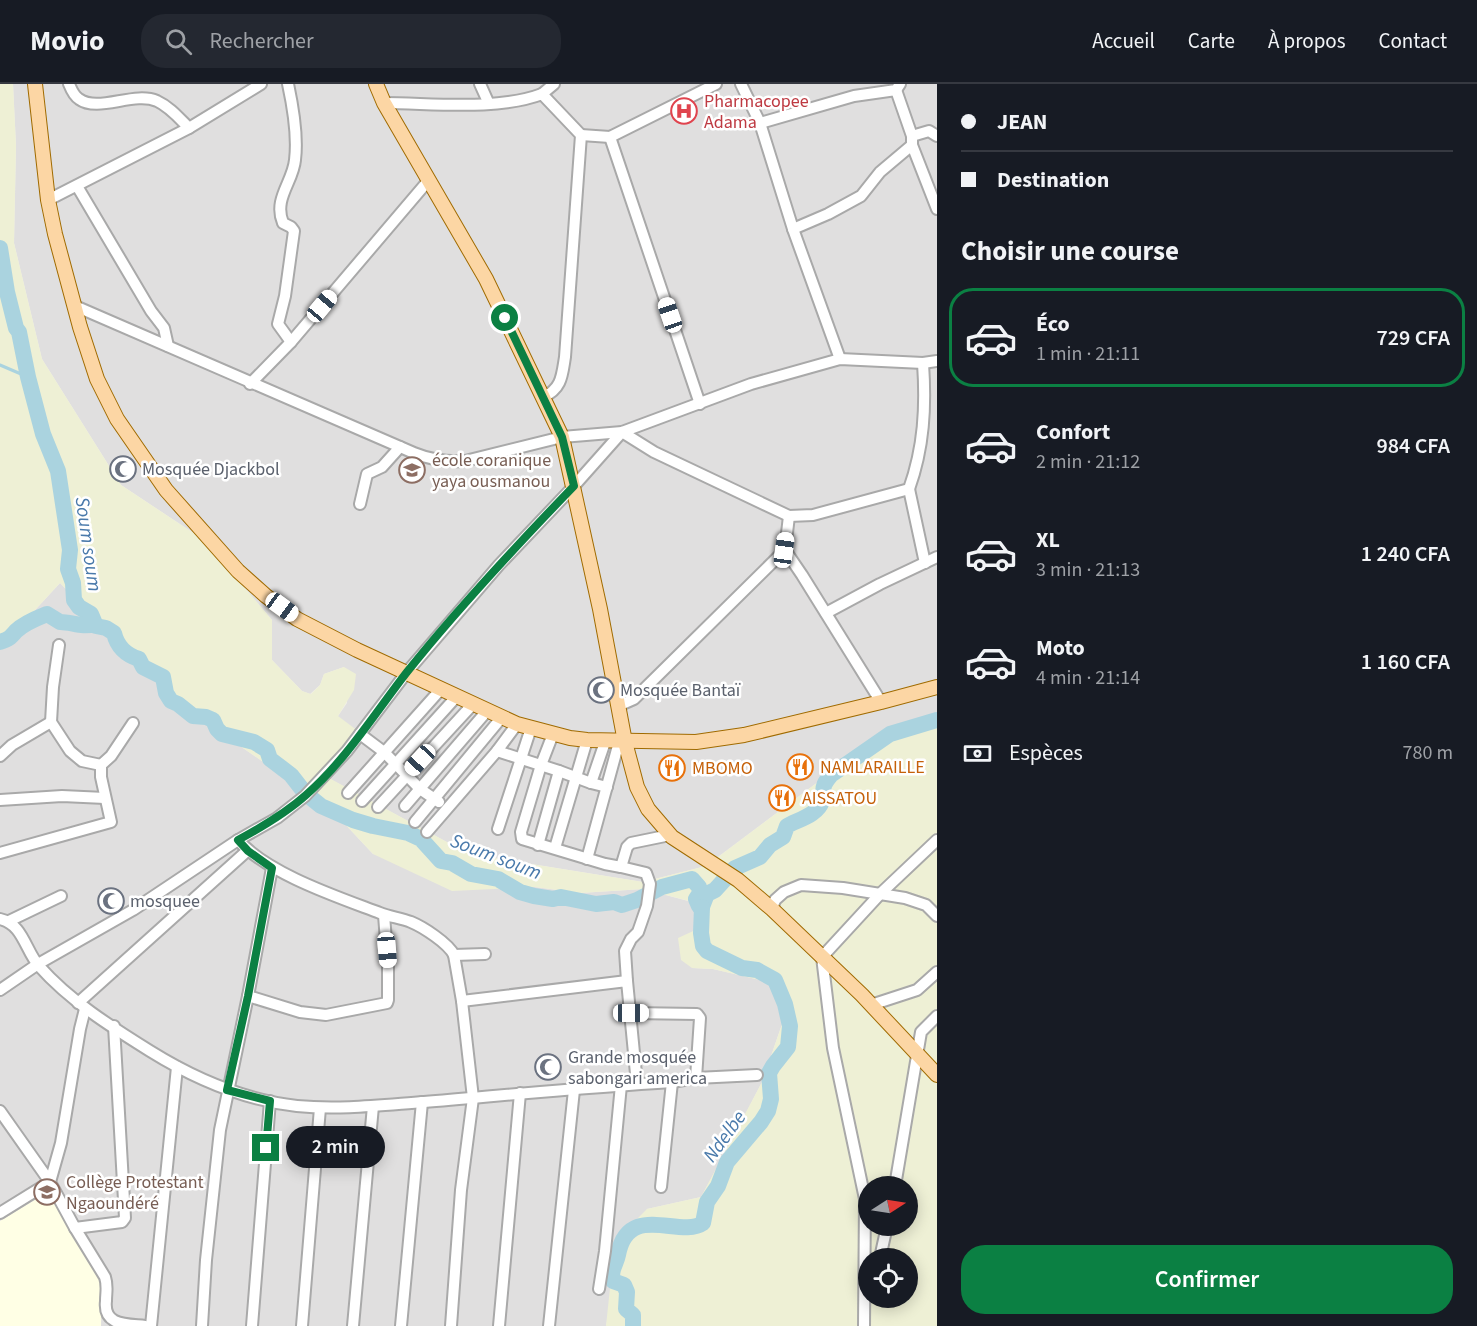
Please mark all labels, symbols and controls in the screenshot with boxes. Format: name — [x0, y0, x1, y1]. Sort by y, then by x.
search box — [141, 14, 561, 68]
text: Movio — [30, 21, 105, 61]
icon: search — [162, 25, 195, 58]
text: Rechercher — [210, 25, 314, 57]
text: Accueil — [1092, 26, 1155, 56]
text: Carte — [1188, 26, 1235, 56]
text: À propos — [1268, 26, 1345, 56]
text: Contact — [1378, 26, 1447, 56]
place label: Pharmacopee Adama — [704, 89, 809, 135]
hospital icon: Pharmacopee Adama — [669, 96, 699, 126]
text: JEAN — [997, 106, 1048, 138]
text: Destination — [997, 164, 1109, 196]
text: Choisir une course — [961, 232, 1179, 271]
car — [304, 286, 340, 326]
car — [656, 295, 684, 335]
route start — [491, 304, 518, 331]
text: Éco — [1036, 308, 1070, 340]
icon: car — [964, 311, 1018, 365]
text: 729 CFA — [1376, 322, 1450, 354]
text: 1 min · 21:11 — [1036, 340, 1140, 368]
text: Confort — [1036, 416, 1110, 448]
icon: car — [964, 419, 1018, 473]
text: 984 CFA — [1376, 430, 1450, 462]
place label: école coranique yaya ousmanou — [432, 448, 551, 494]
text: 2 min · 21:12 — [1036, 448, 1140, 476]
mosque icon: Mosquée Djackbol — [108, 454, 138, 484]
school or university icon: école coranique yaya ousmanou — [397, 455, 427, 485]
place label: Mosquée Djackbol — [142, 457, 280, 482]
water label: Soum soum — [67, 495, 109, 593]
text: XL — [1036, 524, 1060, 556]
icon: car — [964, 527, 1018, 581]
car — [773, 531, 795, 569]
text: 1 240 CFA — [1361, 538, 1450, 570]
text: 3 min · 21:13 — [1036, 556, 1140, 584]
car — [262, 589, 302, 625]
text: Moto — [1036, 632, 1085, 664]
icon: car — [964, 635, 1018, 689]
text: 1 160 CFA — [1361, 646, 1450, 678]
text: 4 min · 21:14 — [1036, 664, 1140, 692]
mosque icon: Mosquée Bantaï — [586, 675, 616, 705]
place label: Mosquée Bantaï — [620, 678, 741, 703]
icon: cash — [961, 737, 994, 770]
text: Espèces — [1009, 737, 1083, 769]
text: 780 m — [1403, 739, 1453, 767]
car — [401, 741, 439, 779]
restaurant icon: NAMLARAILLE — [785, 752, 815, 782]
restaurant icon: MBOMO — [657, 753, 687, 783]
place label: NAMLARAILLE — [820, 755, 925, 780]
place label: MBOMO — [692, 756, 753, 781]
restaurant icon: AISSATOU — [767, 783, 797, 813]
place label: AISSATOU — [802, 786, 877, 811]
water label: Soum soum — [446, 827, 545, 887]
mosque icon: mosquee — [96, 886, 126, 916]
place label: mosquee — [130, 889, 200, 914]
car — [376, 931, 398, 969]
car — [613, 1004, 649, 1022]
place label: Grande mosquée sabongari america — [568, 1045, 707, 1091]
mosque icon: Grande mosquée sabongari america — [533, 1052, 563, 1082]
water label: Ndelbe — [696, 1105, 753, 1168]
callout: 2 min — [287, 1127, 386, 1169]
text: 2 min — [312, 1133, 359, 1161]
route end — [252, 1134, 279, 1161]
place label: Collège Protestant Ngaoundéré — [66, 1170, 204, 1216]
north arrow — [858, 1176, 918, 1236]
map controls — [858, 1176, 918, 1308]
school or university icon: Collège Protestant Ngaoundéré — [32, 1177, 62, 1207]
button: Confirmer — [961, 1245, 1453, 1314]
button: locate — [858, 1248, 918, 1308]

